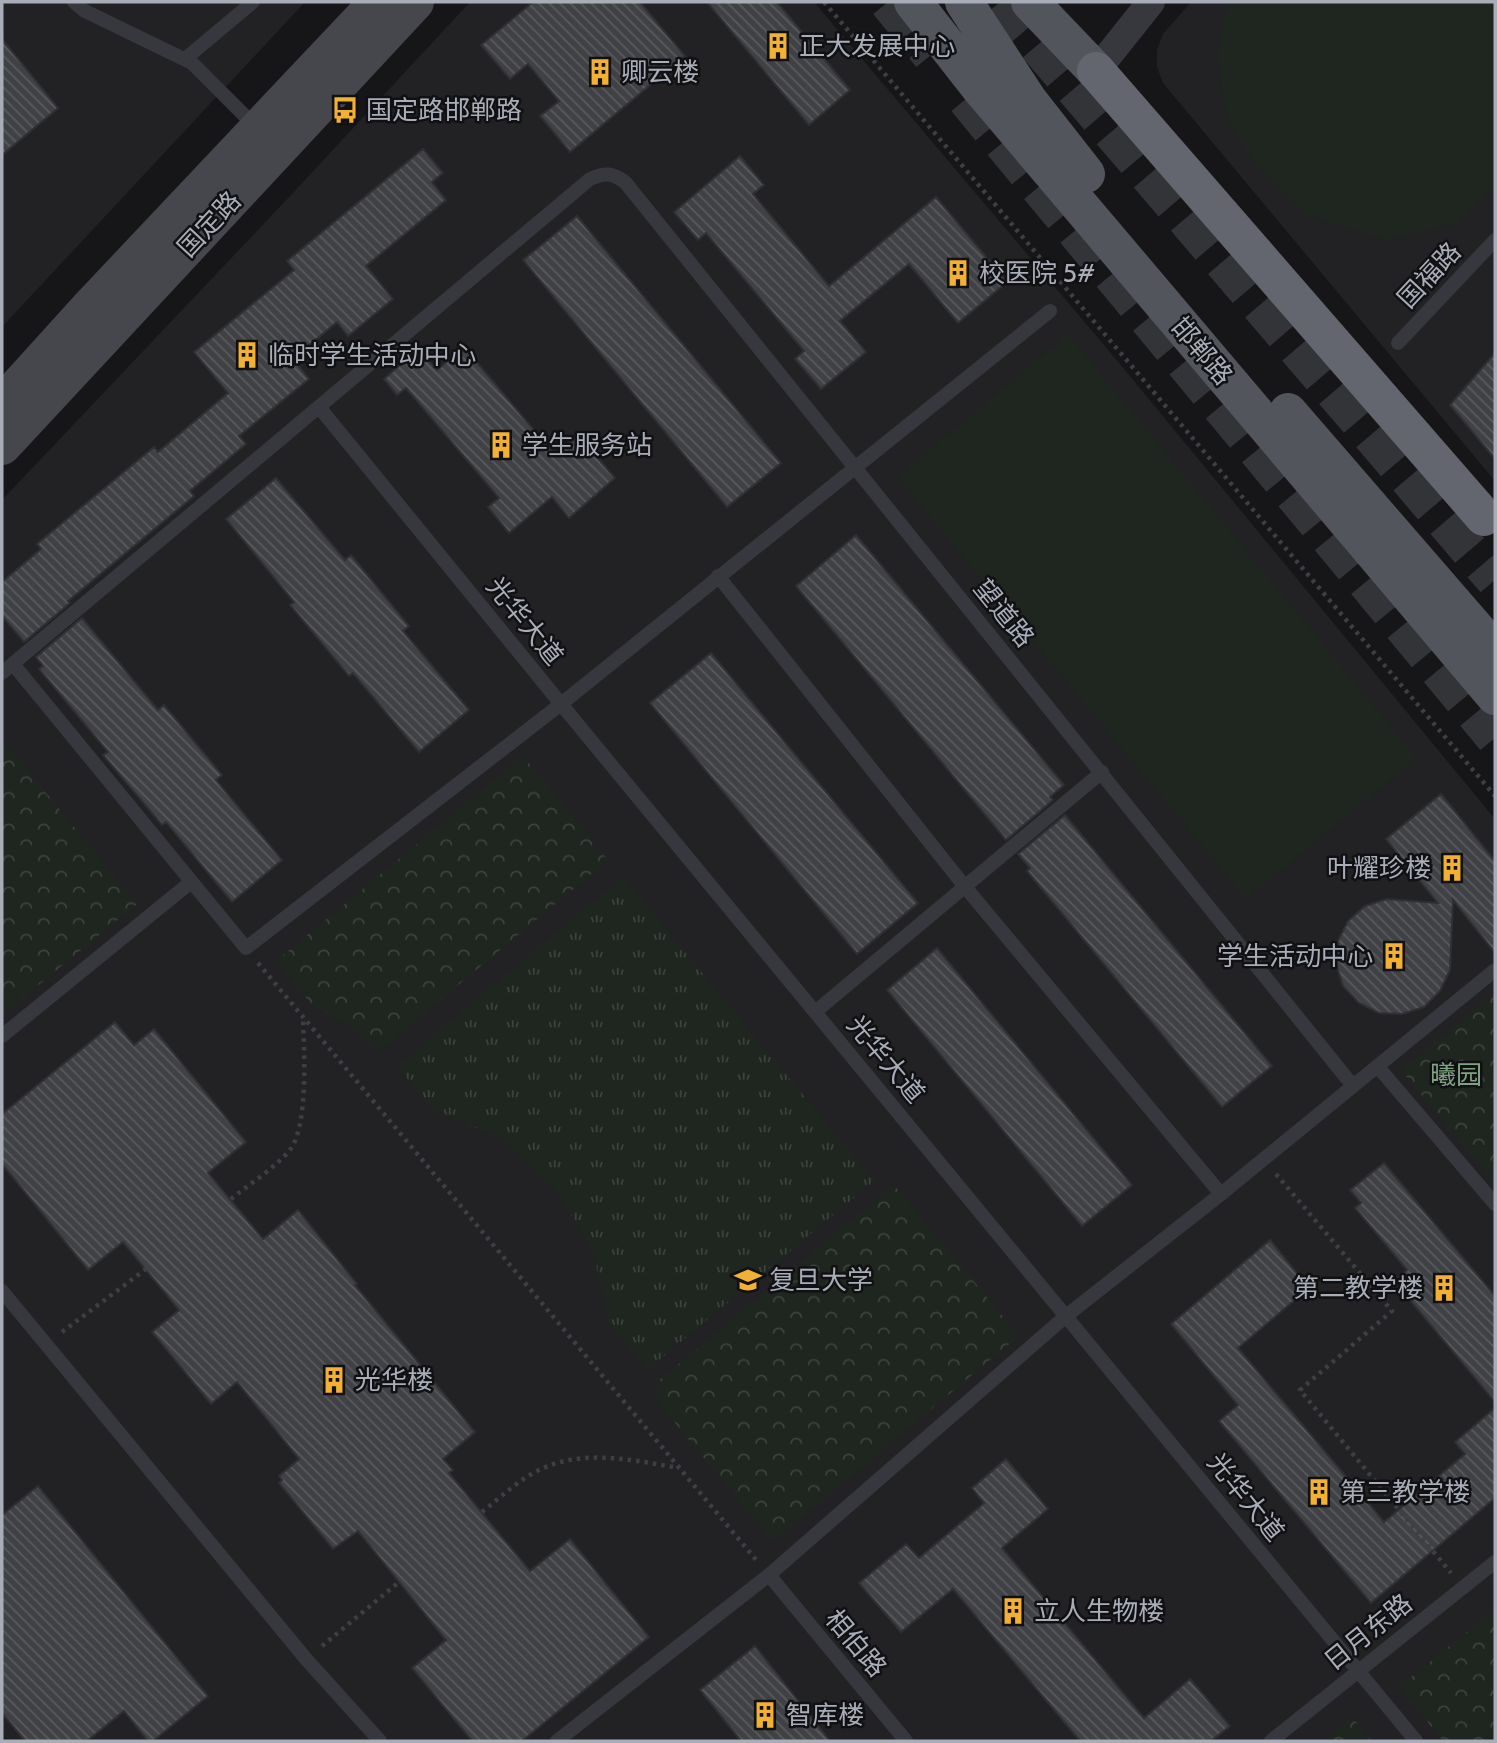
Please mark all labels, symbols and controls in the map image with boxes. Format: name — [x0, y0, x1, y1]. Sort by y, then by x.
place label: 正大发展中心 — [799, 30, 955, 62]
building icon: 正大发展中心 — [763, 31, 793, 61]
place label: 卿云楼 — [621, 56, 699, 88]
building icon: 卿云楼 — [585, 57, 615, 87]
place label: 国定路邯郸路 — [366, 94, 522, 126]
bus stop icon: 国定路邯郸路 — [330, 95, 360, 125]
street label: 国定路 — [171, 185, 247, 263]
street label: 国福路 — [1391, 236, 1467, 314]
place label: 校医院 5# — [979, 257, 1095, 289]
building icon: 校医院 5# — [943, 258, 973, 288]
street label: 邯郸路 — [1165, 311, 1239, 391]
place label: 临时学生活动中心 — [268, 339, 476, 371]
building icon: 临时学生活动中心 — [232, 340, 262, 370]
place label: 学生服务站 — [522, 429, 652, 461]
building icon: 学生服务站 — [486, 430, 516, 460]
street label: 光华大道 — [480, 571, 570, 671]
street label: 望道路 — [967, 573, 1041, 653]
place label: 叶耀珍楼 — [1327, 852, 1431, 884]
building icon: 叶耀珍楼 — [1437, 853, 1467, 883]
place label: 学生活动中心 — [1217, 940, 1373, 972]
building icon: 学生活动中心 — [1379, 941, 1409, 971]
street label: 光华大道 — [840, 1009, 932, 1109]
park label: 曦园 — [1430, 1059, 1482, 1091]
place label: 复旦大学 — [769, 1264, 873, 1296]
school or university icon: 复旦大学 — [733, 1265, 763, 1295]
place label: 第二教学楼 — [1293, 1272, 1423, 1304]
building icon: 第二教学楼 — [1429, 1273, 1459, 1303]
place label: 光华楼 — [355, 1364, 433, 1396]
building icon: 光华楼 — [319, 1365, 349, 1395]
street label: 光华大道 — [1201, 1447, 1291, 1547]
place label: 第三教学楼 — [1340, 1476, 1470, 1508]
building icon: 第三教学楼 — [1304, 1477, 1334, 1507]
street label: 日月东路 — [1318, 1587, 1418, 1677]
place label: 立人生物楼 — [1034, 1595, 1164, 1627]
building icon: 立人生物楼 — [998, 1596, 1028, 1626]
street label: 相伯路 — [819, 1603, 893, 1683]
place label: 智库楼 — [786, 1699, 864, 1731]
building icon: 智库楼 — [750, 1700, 780, 1730]

